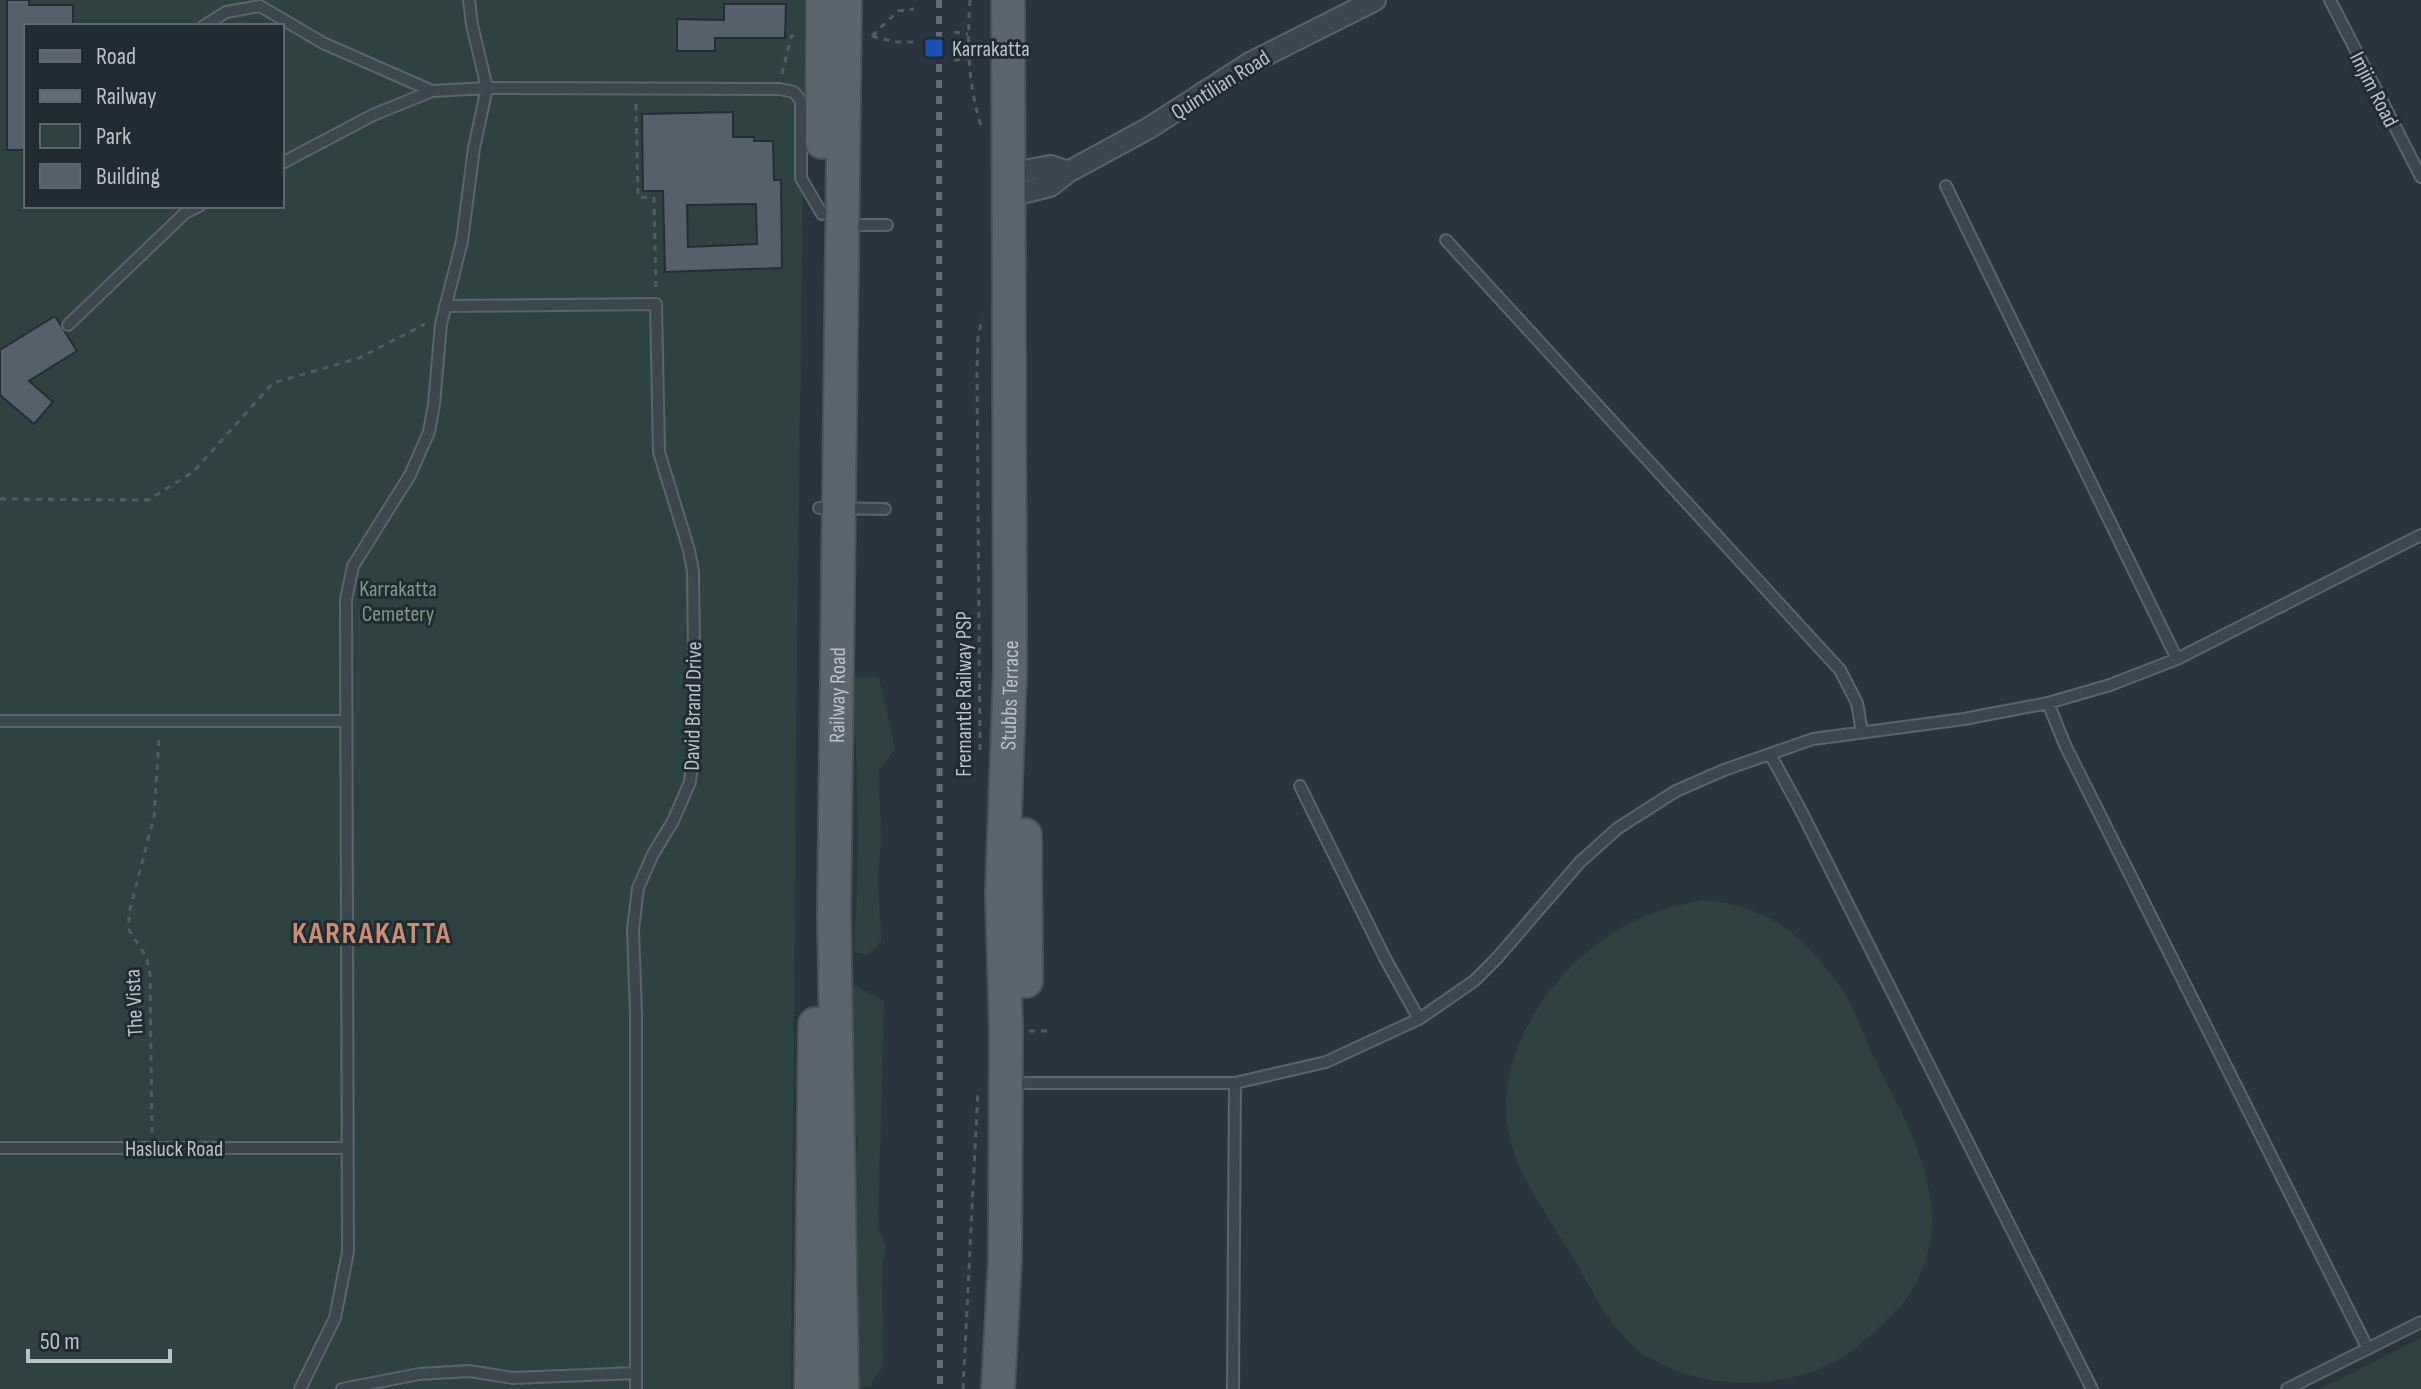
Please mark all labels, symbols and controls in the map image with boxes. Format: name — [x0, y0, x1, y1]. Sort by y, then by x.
legend — [24, 24, 284, 208]
place label: Karrakatta — [952, 36, 1030, 63]
marker: Karrakatta — [923, 37, 945, 59]
text: Road — [96, 42, 136, 71]
street label: Quintilian Road — [1166, 44, 1275, 126]
street label: Imjim Road — [2343, 48, 2404, 132]
text: Railway — [96, 82, 156, 111]
text: Park — [96, 122, 131, 151]
text: Building — [96, 162, 160, 191]
park label: Karrakatta Cemetery — [359, 576, 437, 628]
street label: Fremantle Railway PSP — [951, 611, 978, 777]
street label: Stubbs Terrace — [995, 640, 1025, 751]
street label: David Brand Drive — [679, 641, 708, 771]
street label: Railway Road — [824, 647, 852, 743]
district label: KARRAKATTA — [292, 916, 452, 952]
street label: The Vista — [119, 969, 150, 1037]
street label: Hasluck Road — [125, 1136, 223, 1163]
scale bar — [28, 1313, 170, 1363]
text: 50 m — [40, 1327, 80, 1356]

